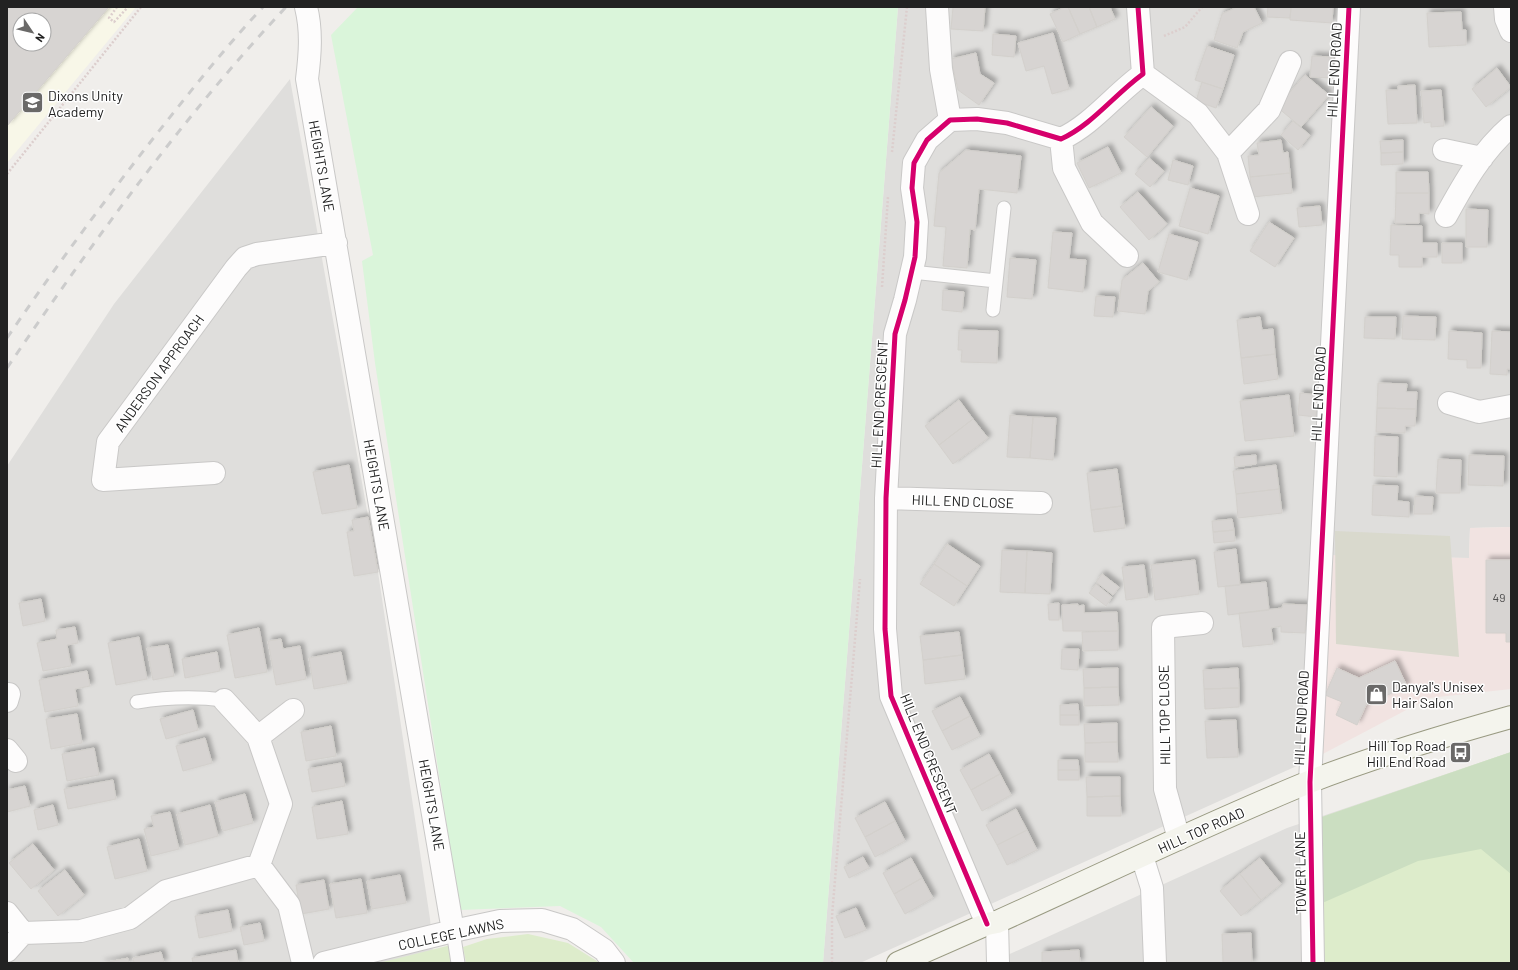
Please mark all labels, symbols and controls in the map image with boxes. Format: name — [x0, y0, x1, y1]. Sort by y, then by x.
north arrow — [12, 12, 52, 52]
street label: HILL END ROAD — [1323, 22, 1345, 118]
text: N — [33, 31, 48, 45]
place label: Dixons Unity Academy — [48, 87, 124, 120]
school or university icon: Dixons Unity Academy — [19, 90, 45, 116]
street label: HEIGHTS LANE — [306, 119, 338, 213]
street label: ANDERSON APPROACH — [111, 311, 207, 435]
street label: HILL END CRESCENT — [867, 339, 891, 469]
street label: HILL END ROAD — [1307, 346, 1329, 442]
street label: HEIGHTS LANE — [361, 438, 393, 532]
street label: HILL END CLOSE — [912, 491, 1014, 511]
house number: 49 — [1493, 590, 1505, 604]
street label: HILL TOP CLOSE — [1155, 665, 1173, 765]
street label: HILL END ROAD — [1290, 670, 1312, 766]
place label: Danyal's Unisex Hair Salon — [1392, 678, 1484, 711]
shop icon: Danyal's Unisex Hair Salon — [1364, 681, 1390, 707]
street label: HILL END CRESCENT — [897, 691, 961, 817]
place label: Hill Top Road Hill End Road — [1367, 737, 1446, 770]
bus stop icon: Hill Top Road Hill End Road — [1448, 740, 1474, 766]
street label: HEIGHTS LANE — [416, 758, 448, 852]
street label: HILL TOP ROAD — [1155, 803, 1247, 857]
street label: TOWER LANE — [1291, 832, 1309, 914]
street label: COLLEGE LAWNS — [397, 915, 505, 953]

